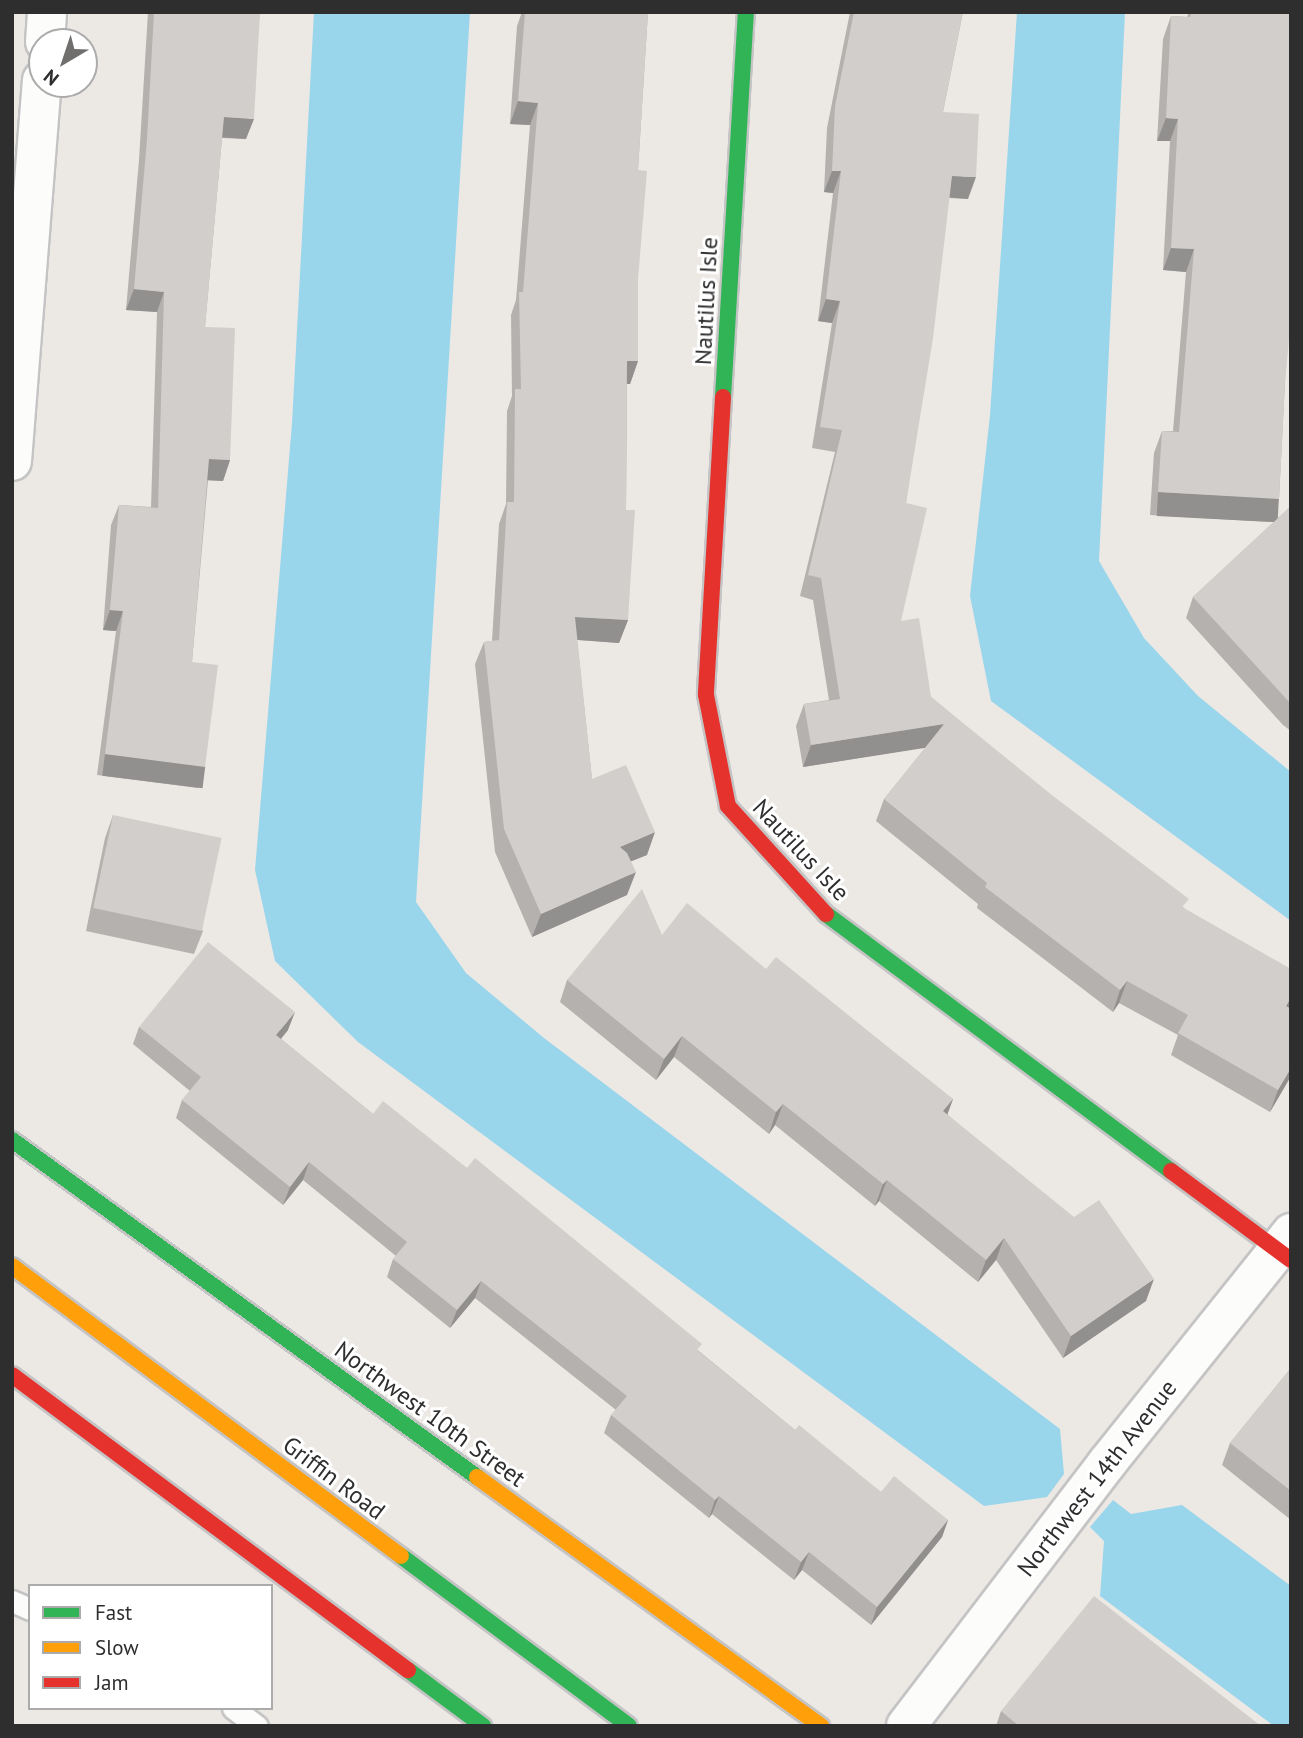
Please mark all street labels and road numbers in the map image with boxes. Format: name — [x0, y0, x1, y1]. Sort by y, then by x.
street label: Nautilus Isle — [688, 236, 724, 366]
street label: Nautilus Isle — [747, 793, 855, 907]
street label: Northwest 10th Street — [329, 1335, 531, 1493]
street label: Northwest 14th Avenue — [1011, 1374, 1183, 1582]
street label: Griffin Road — [277, 1430, 391, 1526]

